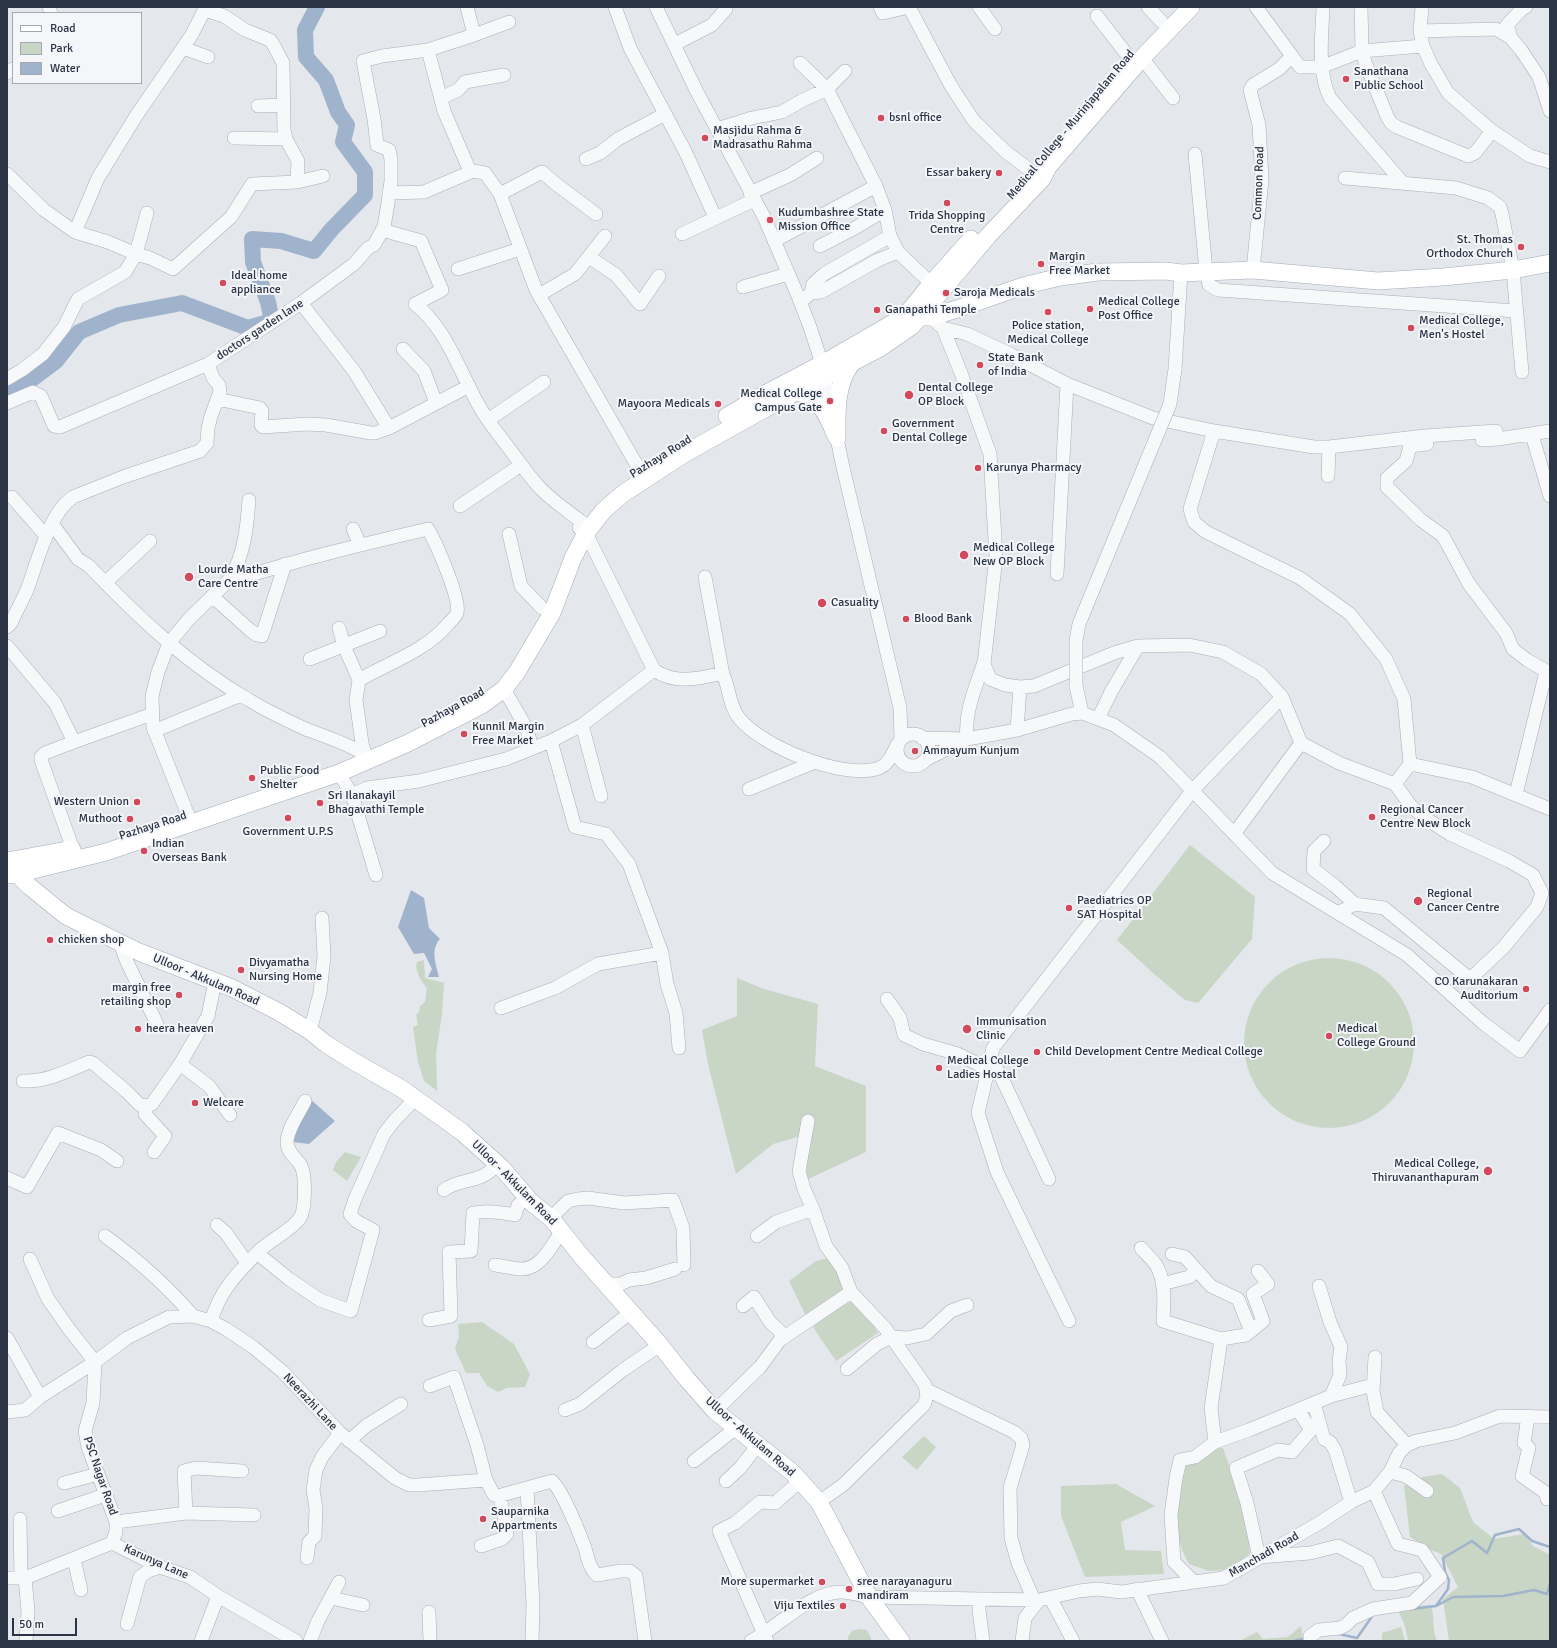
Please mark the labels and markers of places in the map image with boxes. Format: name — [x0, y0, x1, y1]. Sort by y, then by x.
place label: Sanathana Public School — [1354, 65, 1423, 93]
marker: Sanathana Public School — [1341, 74, 1351, 84]
place label: bsnl office — [889, 111, 942, 125]
marker: bsnl office — [876, 113, 886, 123]
place label: Masjidu Rahma & Madrasathu Rahma — [713, 124, 812, 152]
marker: Masjidu Rahma & Madrasathu Rahma — [700, 133, 710, 143]
place label: Essar bakery — [926, 166, 991, 180]
marker: Essar bakery — [994, 168, 1004, 178]
marker: Trida Shopping Centre — [942, 198, 952, 208]
place label: Kudumbashree State Mission Office — [778, 206, 884, 234]
place label: Trida Shopping Centre — [909, 209, 985, 237]
marker: Kudumbashree State Mission Office — [765, 215, 775, 225]
place label: St. Thomas Orthodox Church — [1426, 233, 1513, 261]
marker: St. Thomas Orthodox Church — [1516, 242, 1526, 252]
place label: Margin Free Market — [1049, 250, 1110, 278]
marker: Margin Free Market — [1036, 259, 1046, 269]
place label: Ideal home appliance — [231, 269, 287, 297]
marker: Ideal home appliance — [218, 278, 228, 288]
place label: Saroja Medicals — [954, 286, 1035, 300]
marker: Saroja Medicals — [941, 288, 951, 298]
place label: Medical College Post Office — [1098, 295, 1180, 323]
place label: Ganapathi Temple — [885, 303, 977, 317]
marker: Medical College Post Office — [1085, 304, 1095, 314]
marker: Ganapathi Temple — [872, 305, 882, 315]
marker: Police station, Medical College — [1043, 307, 1053, 317]
place label: Medical College, Men's Hostel — [1419, 314, 1504, 342]
place label: Police station, Medical College — [1007, 319, 1089, 347]
marker: Medical College, Men's Hostel — [1406, 323, 1416, 333]
place label: State Bank of India — [988, 351, 1043, 379]
marker: State Bank of India — [975, 360, 985, 370]
place label: Dental College OP Block — [918, 381, 993, 409]
place label: Medical College Campus Gate — [740, 387, 822, 415]
marker: Dental College OP Block — [903, 389, 915, 401]
marker: Medical College Campus Gate — [825, 396, 835, 406]
place label: Mayoora Medicals — [618, 397, 710, 411]
marker: Mayoora Medicals — [713, 399, 723, 409]
place label: Government Dental College — [892, 417, 967, 445]
marker: Government Dental College — [879, 426, 889, 436]
place label: Karunya Pharmacy — [986, 461, 1081, 475]
marker: Karunya Pharmacy — [973, 463, 983, 473]
place label: Medical College New OP Block — [973, 541, 1055, 569]
marker: Medical College New OP Block — [958, 549, 970, 561]
place label: Lourde Matha Care Centre — [198, 563, 269, 591]
marker: Lourde Matha Care Centre — [183, 571, 195, 583]
place label: Casuality — [831, 596, 879, 610]
marker: Casuality — [816, 597, 828, 609]
place label: Blood Bank — [914, 612, 972, 626]
marker: Blood Bank — [901, 614, 911, 624]
place label: Kunnil Margin Free Market — [472, 720, 544, 748]
marker: Kunnil Margin Free Market — [459, 729, 469, 739]
place label: Ammayum Kunjum — [923, 744, 1019, 758]
marker: Ammayum Kunjum — [910, 746, 920, 756]
place label: Public Food Shelter — [260, 764, 319, 792]
marker: Public Food Shelter — [247, 773, 257, 783]
place label: Sri Ilanakayil Bhagavathi Temple — [328, 789, 424, 817]
place label: Western Union — [54, 795, 129, 809]
marker: Western Union — [132, 797, 142, 807]
marker: Sri Ilanakayil Bhagavathi Temple — [315, 798, 325, 808]
place label: Regional Cancer Centre New Block — [1380, 803, 1471, 831]
place label: Muthoot — [78, 812, 122, 826]
marker: Regional Cancer Centre New Block — [1367, 812, 1377, 822]
marker: Government U.P.S — [283, 813, 293, 823]
marker: Muthoot — [125, 814, 135, 824]
place label: Government U.P.S — [243, 825, 333, 839]
place label: Indian Overseas Bank — [152, 837, 227, 865]
marker: Indian Overseas Bank — [139, 846, 149, 856]
place label: Regional Cancer Centre — [1427, 887, 1500, 915]
place label: Paediatrics OP SAT Hospital — [1077, 894, 1151, 922]
marker: Regional Cancer Centre — [1412, 895, 1424, 907]
marker: Paediatrics OP SAT Hospital — [1064, 903, 1074, 913]
place label: chicken shop — [58, 933, 124, 947]
marker: chicken shop — [45, 935, 55, 945]
place label: Divyamatha Nursing Home — [249, 956, 322, 984]
marker: Divyamatha Nursing Home — [236, 965, 246, 975]
place label: CO Karunakaran Auditorium — [1434, 975, 1518, 1003]
place label: margin free retailing shop — [101, 981, 171, 1009]
marker: CO Karunakaran Auditorium — [1521, 984, 1531, 994]
marker: margin free retailing shop — [174, 990, 184, 1000]
place label: Immunisation Clinic — [976, 1015, 1047, 1043]
place label: heera heaven — [146, 1022, 214, 1036]
place label: Medical College Ground — [1337, 1022, 1416, 1050]
marker: Immunisation Clinic — [961, 1023, 973, 1035]
marker: heera heaven — [133, 1024, 143, 1034]
marker: Medical College Ground — [1324, 1031, 1334, 1041]
place label: Child Development Centre Medical College — [1045, 1045, 1263, 1059]
marker: Child Development Centre Medical College — [1032, 1047, 1042, 1057]
place label: Medical College Ladies Hostal — [947, 1054, 1029, 1082]
marker: Medical College Ladies Hostal — [934, 1063, 944, 1073]
place label: Welcare — [203, 1096, 244, 1110]
marker: Welcare — [190, 1098, 200, 1108]
place label: Medical College, Thiruvananthapuram — [1372, 1157, 1479, 1185]
marker: Medical College, Thiruvananthapuram — [1482, 1165, 1494, 1177]
place label: Sauparnika Appartments — [491, 1505, 558, 1533]
marker: Sauparnika Appartments — [478, 1514, 488, 1524]
place label: More supermarket — [721, 1575, 814, 1589]
place label: sree narayanaguru mandiram — [857, 1575, 952, 1603]
marker: More supermarket — [817, 1577, 827, 1587]
marker: sree narayanaguru mandiram — [844, 1584, 854, 1594]
place label: Viju Textiles — [774, 1599, 835, 1613]
marker: Viju Textiles — [838, 1601, 848, 1611]

